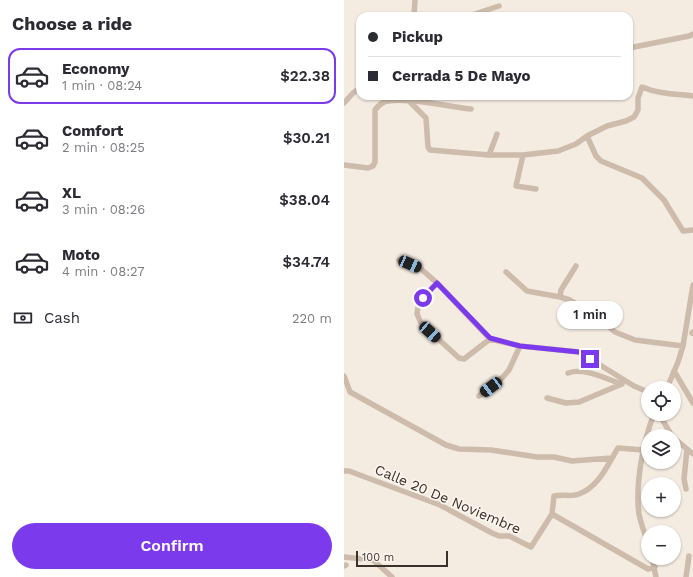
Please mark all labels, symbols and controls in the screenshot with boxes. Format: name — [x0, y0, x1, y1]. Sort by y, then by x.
text: Choose a ride — [12, 13, 132, 34]
text: Pickup — [392, 28, 443, 46]
icon: car — [14, 58, 50, 94]
text: Economy — [62, 60, 129, 78]
text: $22.38 — [280, 67, 330, 85]
text: Cerrada 5 De Mayo — [392, 67, 530, 85]
text: 1 min · 08:24 — [62, 78, 142, 93]
icon: car — [14, 120, 50, 156]
text: Comfort — [62, 122, 123, 140]
text: $30.21 — [283, 129, 330, 147]
text: 2 min · 08:25 — [62, 140, 145, 155]
icon: car — [14, 182, 50, 218]
text: XL — [62, 184, 81, 202]
text: $38.04 — [279, 191, 330, 209]
text: 3 min · 08:26 — [62, 202, 145, 217]
icon: car — [14, 244, 50, 280]
text: Moto — [62, 246, 100, 264]
text: $34.74 — [282, 253, 330, 271]
car — [397, 254, 423, 274]
text: 4 min · 08:27 — [62, 264, 145, 279]
route start — [414, 289, 432, 307]
callout: 1 min — [557, 301, 623, 329]
icon: cash — [12, 307, 34, 329]
text: 1 min — [573, 307, 607, 322]
text: Cash — [44, 309, 80, 327]
text: 220 m — [292, 311, 332, 326]
car — [417, 320, 443, 344]
route end — [581, 350, 599, 368]
car — [478, 375, 504, 399]
map controls — [641, 381, 681, 565]
button: locate — [641, 381, 681, 421]
button: layers — [641, 429, 681, 469]
street label: Calle 20 De Noviembre — [373, 461, 523, 537]
button: + — [641, 477, 681, 517]
button: Confirm — [12, 523, 332, 569]
button: − — [641, 525, 681, 565]
scale bar — [356, 549, 448, 568]
text: 100 m — [362, 551, 394, 564]

